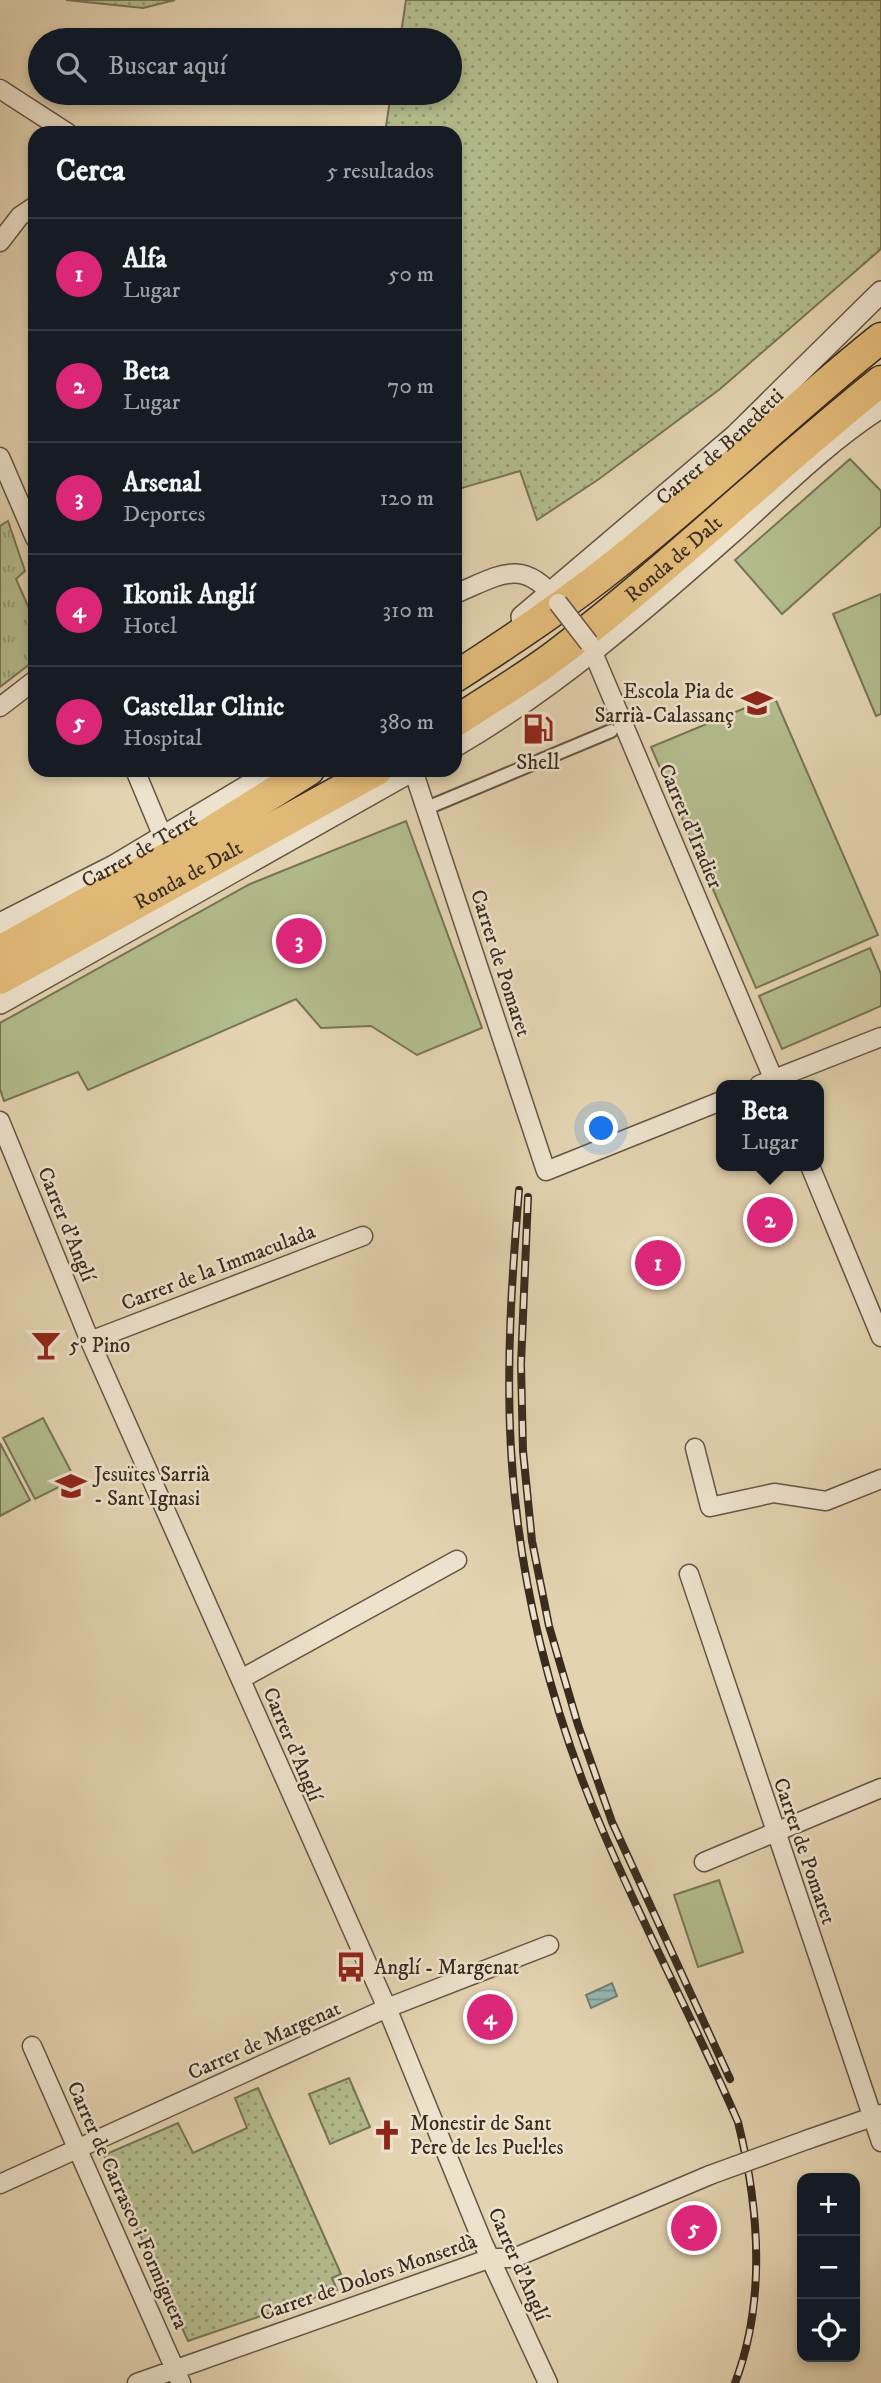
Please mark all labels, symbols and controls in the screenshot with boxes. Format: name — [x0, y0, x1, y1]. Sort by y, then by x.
search box — [28, 28, 462, 105]
icon: search — [52, 48, 90, 86]
text: Buscar aquí — [108, 50, 226, 83]
text: Cerca — [56, 153, 125, 190]
text: 5 resultados — [326, 157, 434, 186]
text: Alfa — [123, 243, 167, 276]
text: 1 — [75, 260, 83, 289]
text: 50 m — [388, 260, 434, 289]
text: Lugar — [123, 276, 180, 305]
text: Beta — [123, 355, 170, 388]
text: 2 — [73, 372, 85, 401]
text: 70 m — [387, 372, 434, 401]
street label: Carrer de Benedetti — [651, 383, 790, 511]
text: Lugar — [123, 388, 180, 417]
text: Arsenal — [123, 467, 201, 500]
text: 3 — [75, 484, 83, 513]
text: 120 m — [380, 484, 434, 513]
text: Deportes — [123, 500, 205, 529]
street label: Ronda de Dalt — [620, 510, 728, 608]
text: Ikonik Anglí — [123, 579, 255, 612]
text: 4 — [72, 596, 86, 625]
text: 310 m — [382, 596, 434, 625]
text: Hotel — [123, 612, 177, 641]
place label: Escola Pia de Sarrià-Calassanç — [595, 679, 734, 729]
school or university icon: Escola Pia de Sarrià-Calassanç — [740, 686, 774, 720]
text: Castellar Clinic — [123, 691, 284, 724]
text: 5 — [73, 708, 85, 737]
text: 380 m — [379, 708, 434, 737]
fuel station icon: Shell — [521, 712, 555, 746]
text: Hospital — [123, 724, 202, 753]
place label: Shell — [516, 750, 560, 776]
street label: Carrer d'Iradier — [652, 760, 728, 893]
street label: Carrer de Terré — [77, 807, 203, 894]
street label: Ronda de Dalt — [130, 835, 248, 916]
street label: Carrer de Pomaret — [464, 886, 536, 1040]
pin: 3 — [276, 915, 322, 967]
popup — [716, 1080, 824, 1171]
text: Beta — [741, 1095, 788, 1128]
your location — [584, 1111, 618, 1145]
text: Lugar — [741, 1128, 799, 1157]
street label: Carrer d'Anglí — [31, 1163, 101, 1287]
pin: 2 — [747, 1194, 793, 1246]
street label: Carrer de la Immaculada — [118, 1219, 319, 1317]
pin: 1 — [635, 1237, 681, 1289]
bar icon: 5º Pino — [29, 1328, 63, 1362]
place label: 5º Pino — [69, 1333, 130, 1359]
place label: Jesuïtes Sarrià - Sant Ignasi — [92, 1462, 210, 1512]
school or university icon: Jesuïtes Sarrià - Sant Ignasi — [54, 1469, 88, 1503]
street label: Carrer d'Anglí — [256, 1684, 328, 1807]
street label: Carrer de Pomaret — [767, 1775, 841, 1928]
bus stop icon: Anglí - Margenat — [334, 1950, 368, 1984]
place label: Anglí - Margenat — [374, 1955, 520, 1981]
pin: 4 — [467, 1991, 513, 2043]
street label: Carrer de Margenat — [184, 1995, 345, 2086]
street label: Carrer de Carrasco i Formiguera — [61, 2078, 194, 2333]
place label: Monestir de Sant Pere de les Puel·les — [410, 2111, 564, 2161]
church icon: Monestir de Sant Pere de les Puel·les — [370, 2118, 404, 2152]
map controls — [797, 2173, 860, 2362]
button: + — [797, 2173, 860, 2236]
pin: 5 — [671, 2202, 717, 2254]
street label: Carrer d'Anglí — [482, 2204, 555, 2326]
street label: Carrer de Dolors Monserdà — [256, 2229, 480, 2327]
button: − — [797, 2236, 860, 2299]
button: locate — [797, 2299, 860, 2362]

